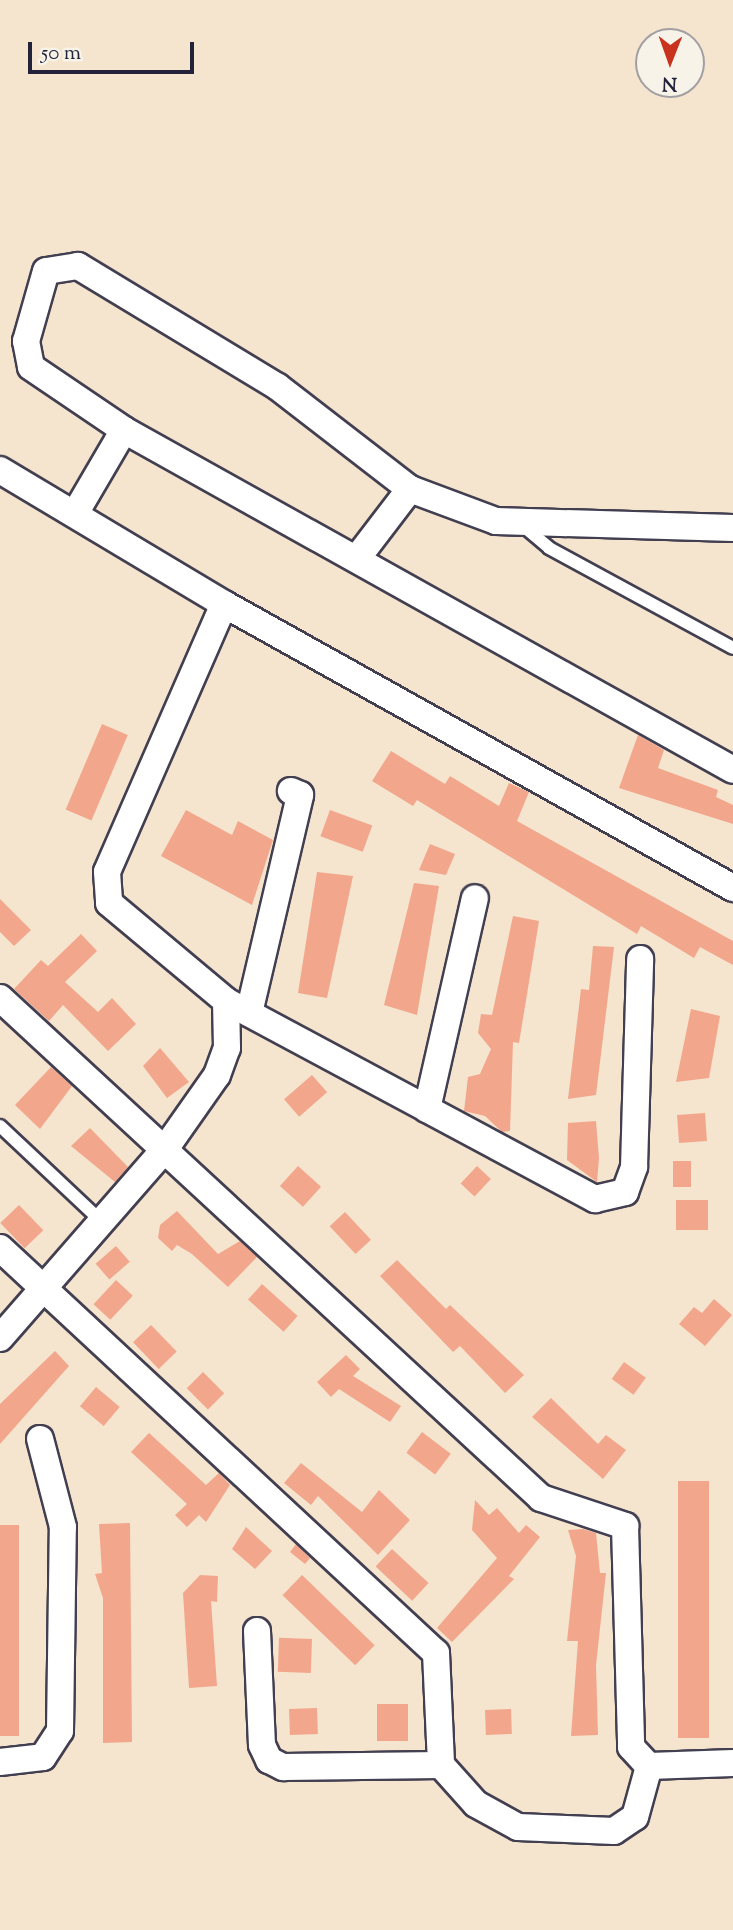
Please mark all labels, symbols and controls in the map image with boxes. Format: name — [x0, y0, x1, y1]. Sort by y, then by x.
scale bar — [32, 28, 198, 72]
north arrow — [635, 28, 705, 98]
text: 50 m — [41, 39, 81, 69]
text: N — [662, 69, 677, 96]

